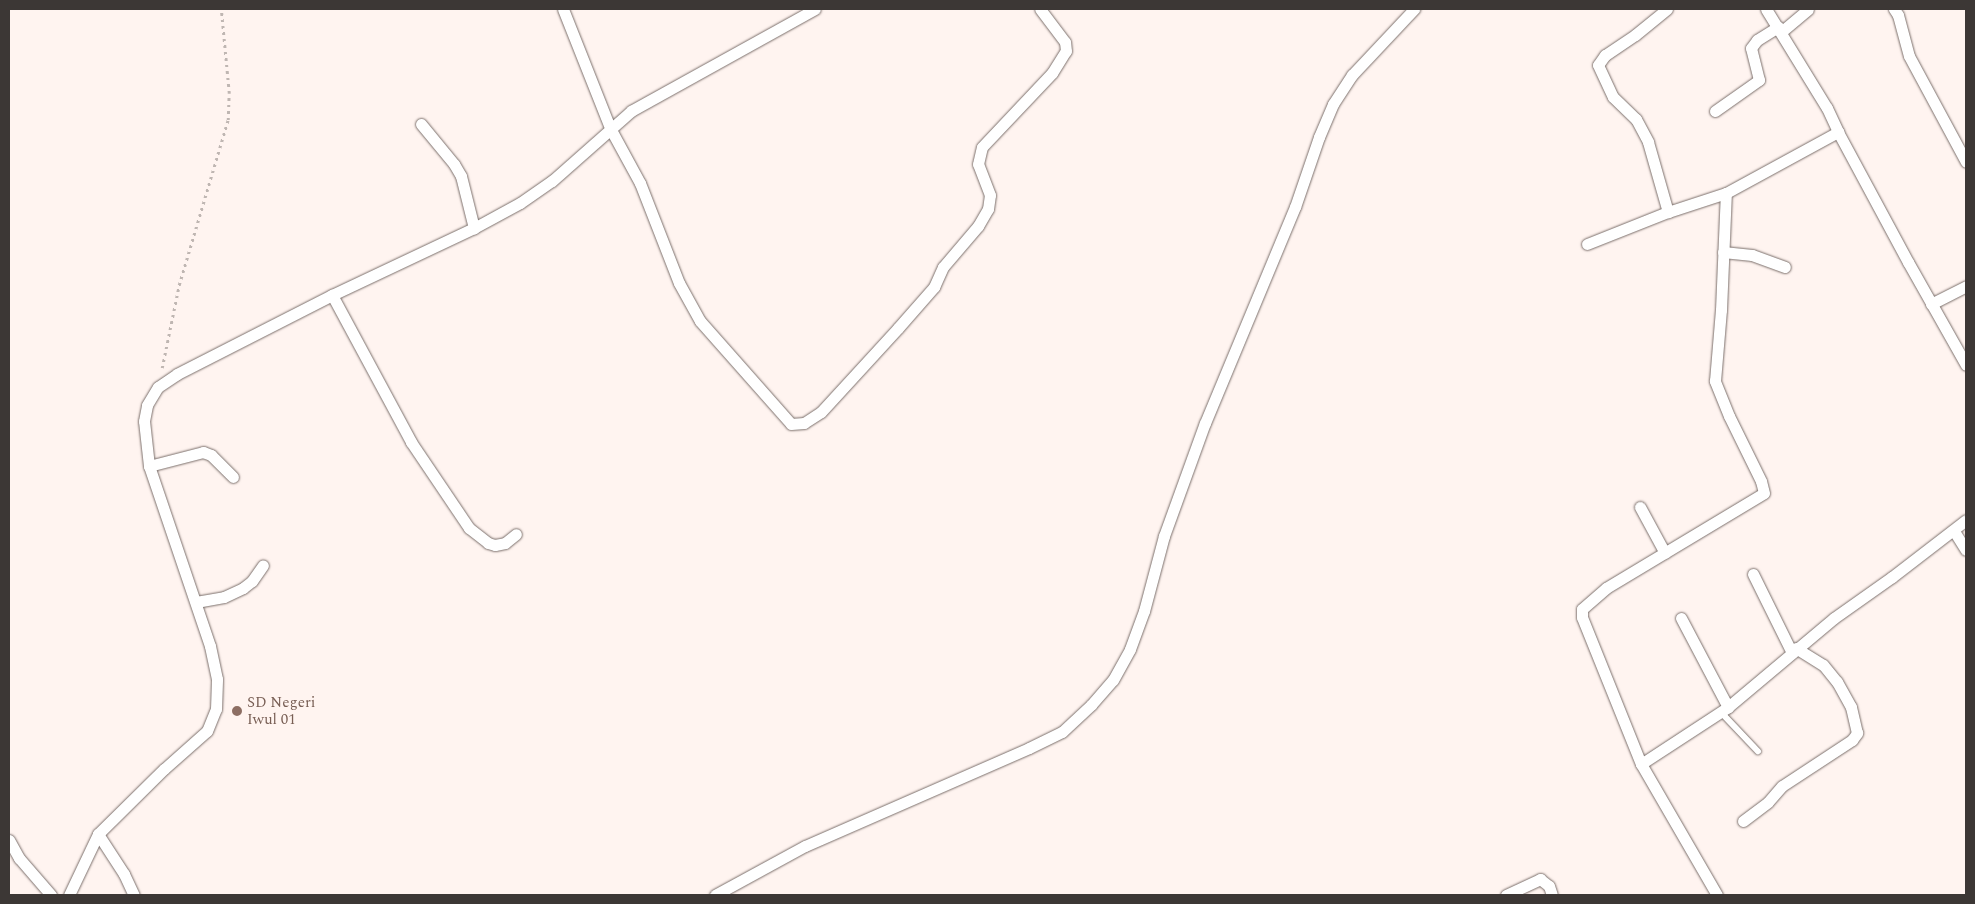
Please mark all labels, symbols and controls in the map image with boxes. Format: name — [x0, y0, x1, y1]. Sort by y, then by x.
place label: SD Negeri Iwul 01 — [247, 693, 316, 728]
marker: SD Negeri Iwul 01 — [231, 705, 243, 717]

